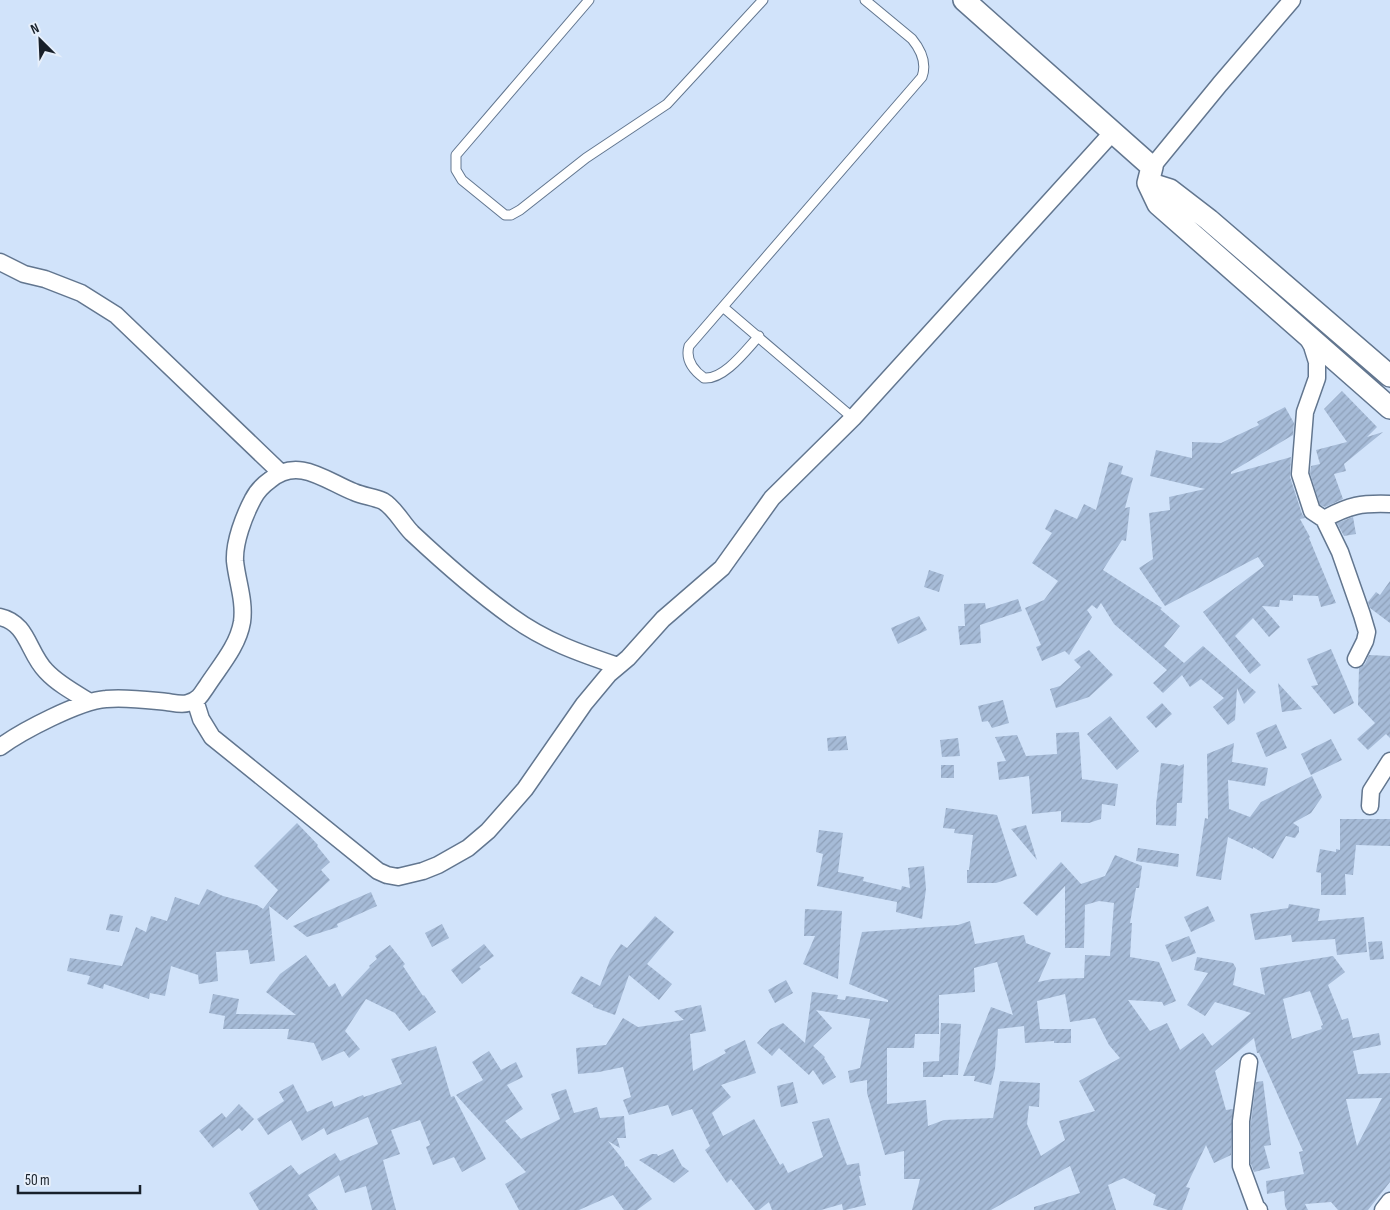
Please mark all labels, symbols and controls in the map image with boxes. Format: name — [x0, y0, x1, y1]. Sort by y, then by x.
north arrow — [15, 15, 65, 65]
text: N — [28, 19, 42, 38]
scale bar — [18, 1162, 140, 1194]
text: 50 m — [25, 1171, 50, 1190]

